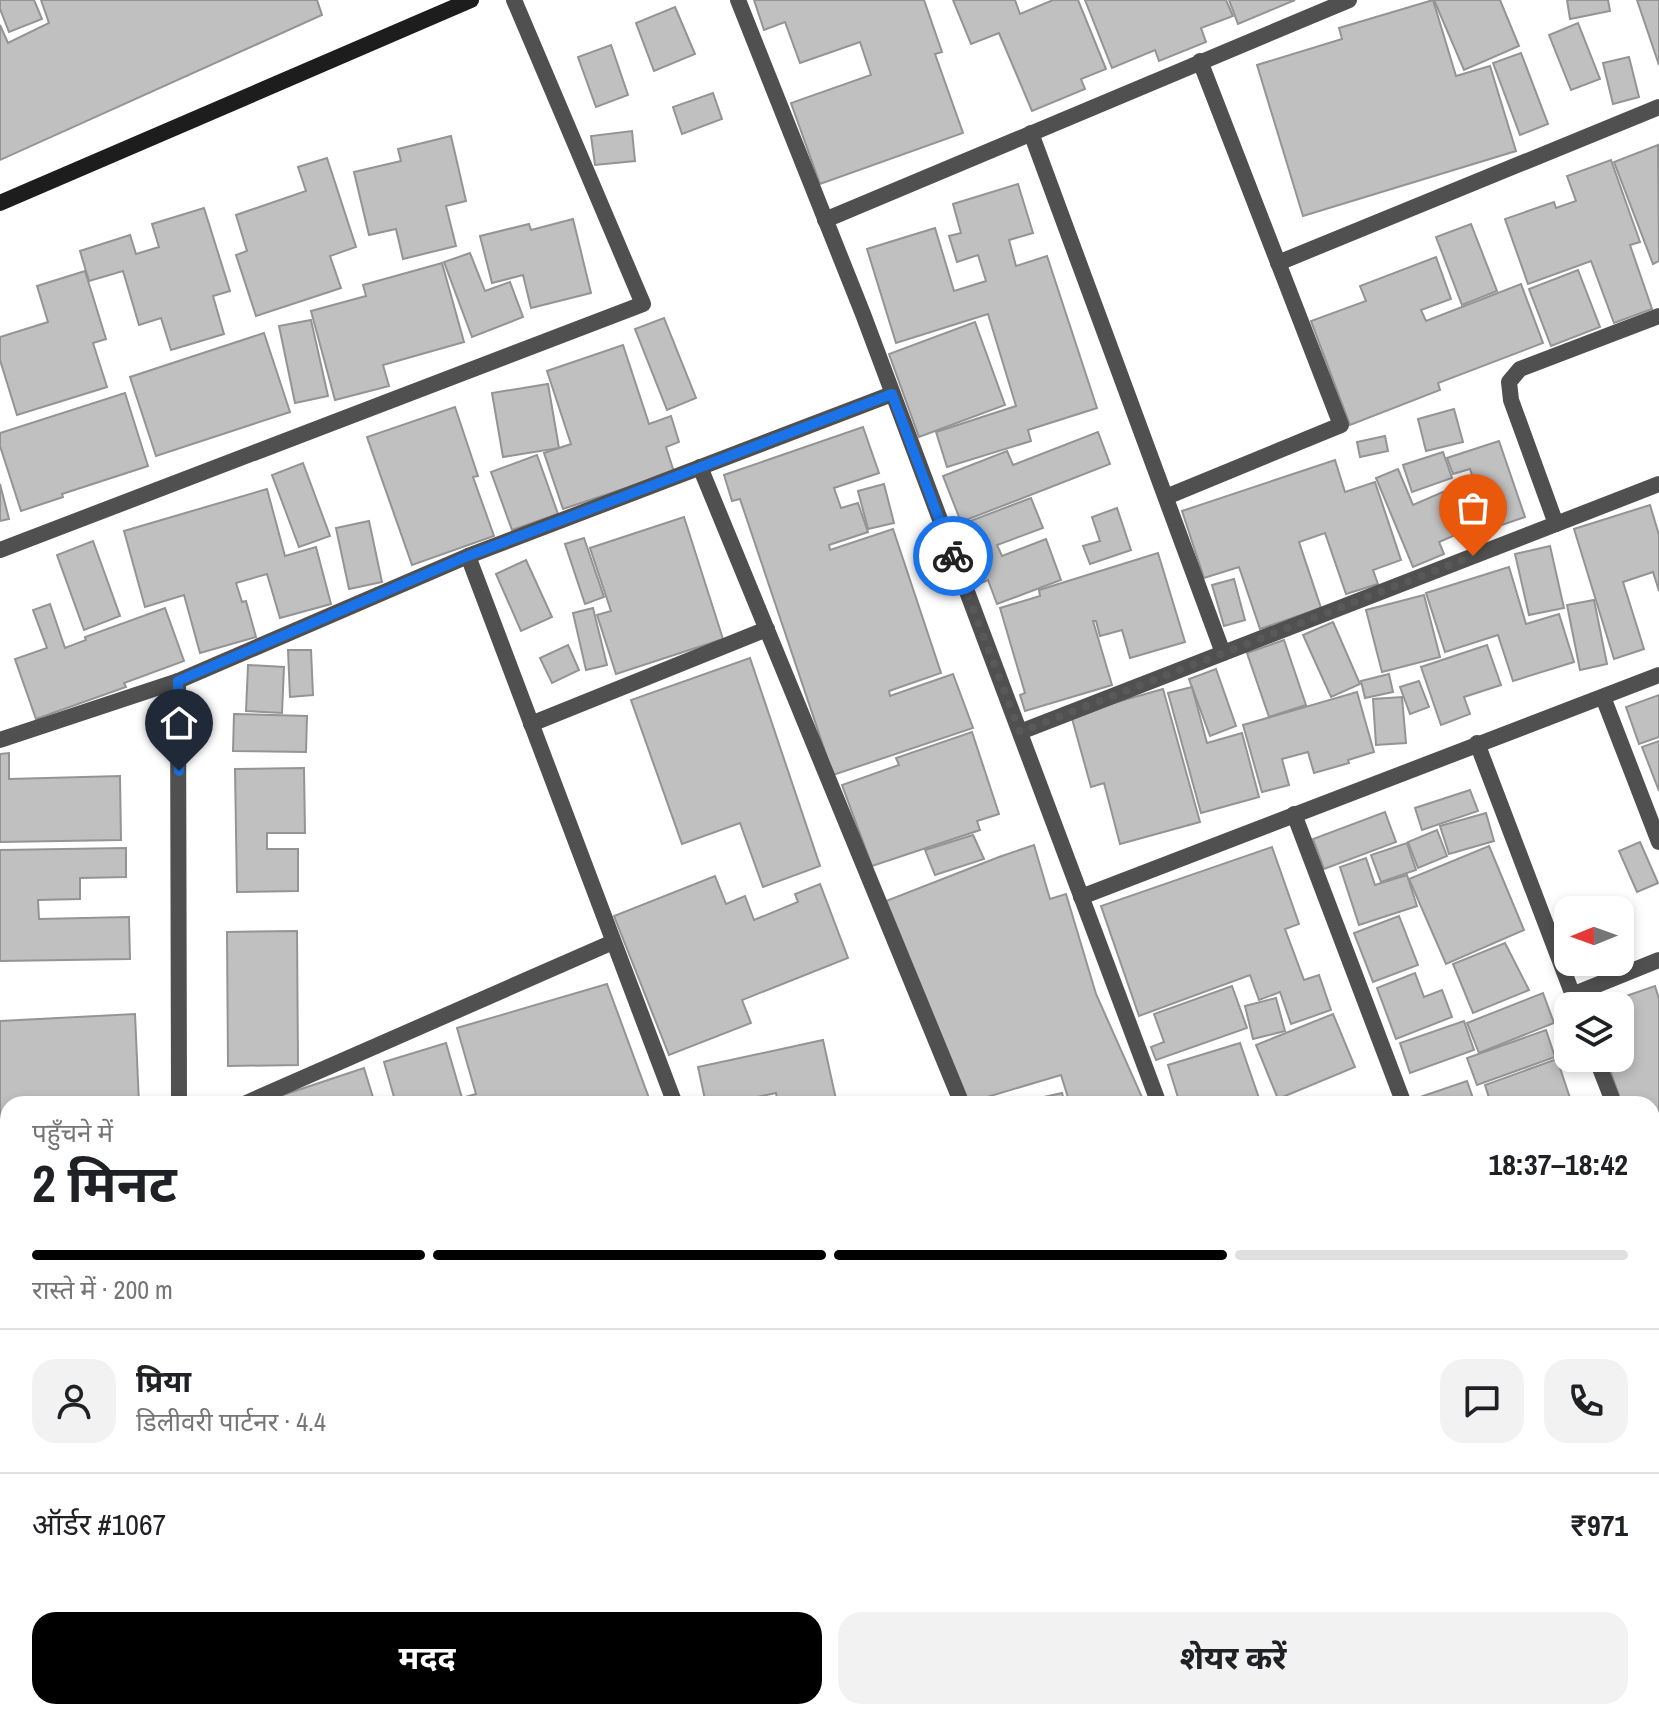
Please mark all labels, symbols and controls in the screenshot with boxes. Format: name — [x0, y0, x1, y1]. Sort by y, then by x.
pin — [1439, 474, 1507, 556]
icon: bag — [1451, 486, 1495, 530]
courier — [913, 516, 993, 596]
icon: bike — [931, 534, 975, 578]
pin — [145, 689, 213, 771]
icon: home — [157, 701, 201, 745]
north arrow — [1554, 896, 1634, 976]
map controls — [1554, 896, 1634, 1072]
button: layers — [1554, 992, 1634, 1072]
text: पहुँचने में — [32, 1115, 113, 1150]
text: 18:37–18:42 — [1489, 1144, 1628, 1184]
text: 2 मिनट — [32, 1148, 177, 1218]
text: रास्ते में · 200 m — [32, 1272, 173, 1307]
button: person — [32, 1359, 116, 1443]
button: chat — [1440, 1359, 1524, 1443]
button: phone — [1544, 1359, 1628, 1443]
text: प्रिया — [136, 1361, 191, 1401]
text: डिलीवरी पार्टनर · 4.4 — [136, 1404, 326, 1439]
text: ऑर्डर #1067 — [32, 1504, 166, 1544]
text: ₹971 — [1570, 1505, 1628, 1545]
button: मदद — [32, 1612, 822, 1704]
button: शेयर करें — [838, 1612, 1628, 1704]

